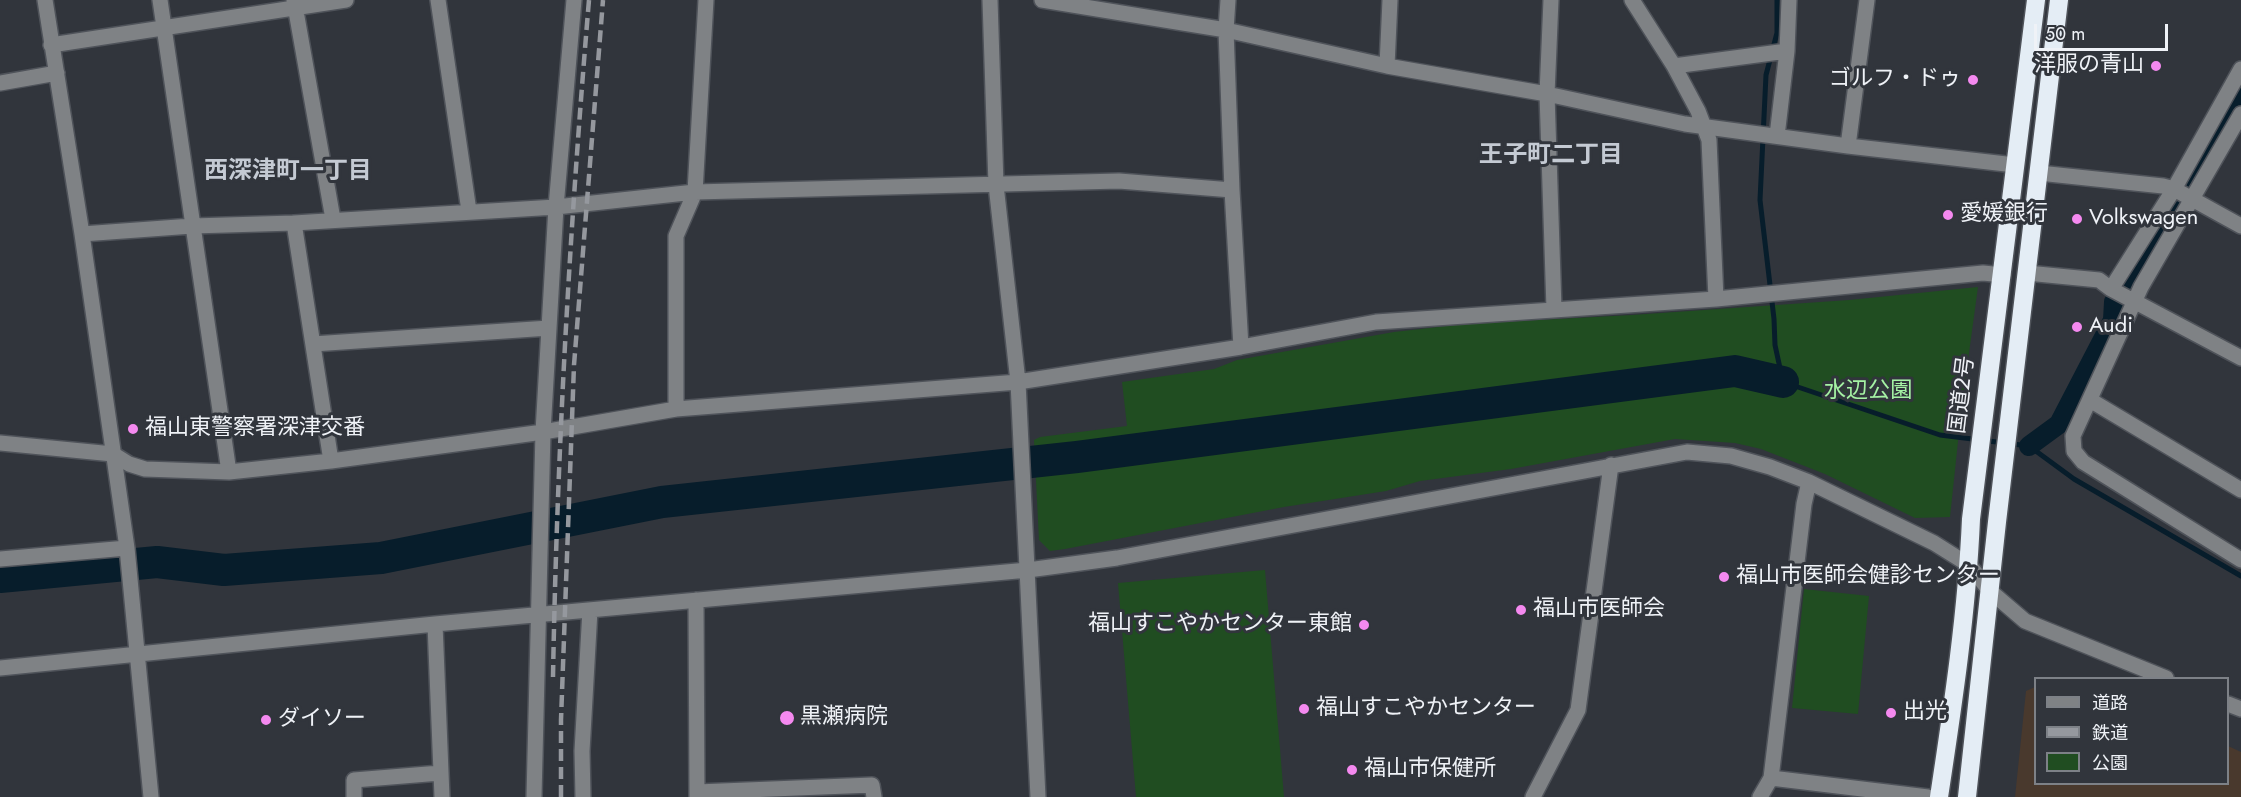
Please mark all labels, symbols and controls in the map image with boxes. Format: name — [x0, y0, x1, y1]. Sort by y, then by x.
scale bar — [2037, 12, 2170, 50]
text: 50 m — [2045, 21, 2085, 47]
place label: 洋服の青山 — [2034, 53, 2144, 79]
marker: 洋服の青山 — [2149, 59, 2163, 73]
place label: ゴルフ・ドゥ — [1829, 67, 1961, 93]
marker: ゴルフ・ドゥ — [1966, 73, 1980, 87]
district label: 王子町二丁目 — [1479, 142, 1623, 170]
district label: 西深津町一丁目 — [204, 158, 372, 186]
place label: 愛媛銀行 — [1960, 202, 2048, 228]
place label: Volkswagen — [2089, 206, 2198, 232]
marker: 愛媛銀行 — [1941, 208, 1955, 222]
marker: Volkswagen — [2070, 212, 2084, 226]
place label: Audi — [2089, 314, 2133, 340]
marker: Audi — [2070, 320, 2084, 334]
street label: 国道2号 — [1945, 354, 1981, 436]
park label: 水辺公園 — [1824, 379, 1912, 405]
place label: 福山東警察署深津交番 — [145, 416, 365, 442]
marker: 福山東警察署深津交番 — [126, 422, 140, 436]
place label: 福山市医師会健診センター — [1736, 564, 2000, 590]
marker: 福山市医師会健診センター — [1717, 570, 1731, 584]
place label: 福山市医師会 — [1533, 597, 1665, 623]
marker: 福山市医師会 — [1514, 603, 1528, 617]
place label: 福山すこやかセンター東館 — [1088, 612, 1352, 638]
marker: 福山すこやかセンター東館 — [1357, 618, 1371, 632]
legend — [2034, 677, 2229, 785]
text: 道路 — [2092, 690, 2128, 716]
place label: 福山すこやかセンター — [1316, 696, 1536, 722]
place label: 出光 — [1903, 700, 1947, 726]
marker: 福山すこやかセンター — [1297, 702, 1311, 716]
place label: 黒瀬病院 — [800, 705, 888, 731]
marker: 出光 — [1884, 706, 1898, 720]
place label: ダイソー — [278, 707, 366, 733]
marker: 黒瀬病院 — [778, 709, 796, 727]
marker: ダイソー — [259, 713, 273, 727]
text: 鉄道 — [2092, 720, 2128, 746]
text: 公園 — [2092, 750, 2128, 776]
place label: 福山市保健所 — [1364, 757, 1496, 783]
marker: 福山市保健所 — [1345, 763, 1359, 777]

